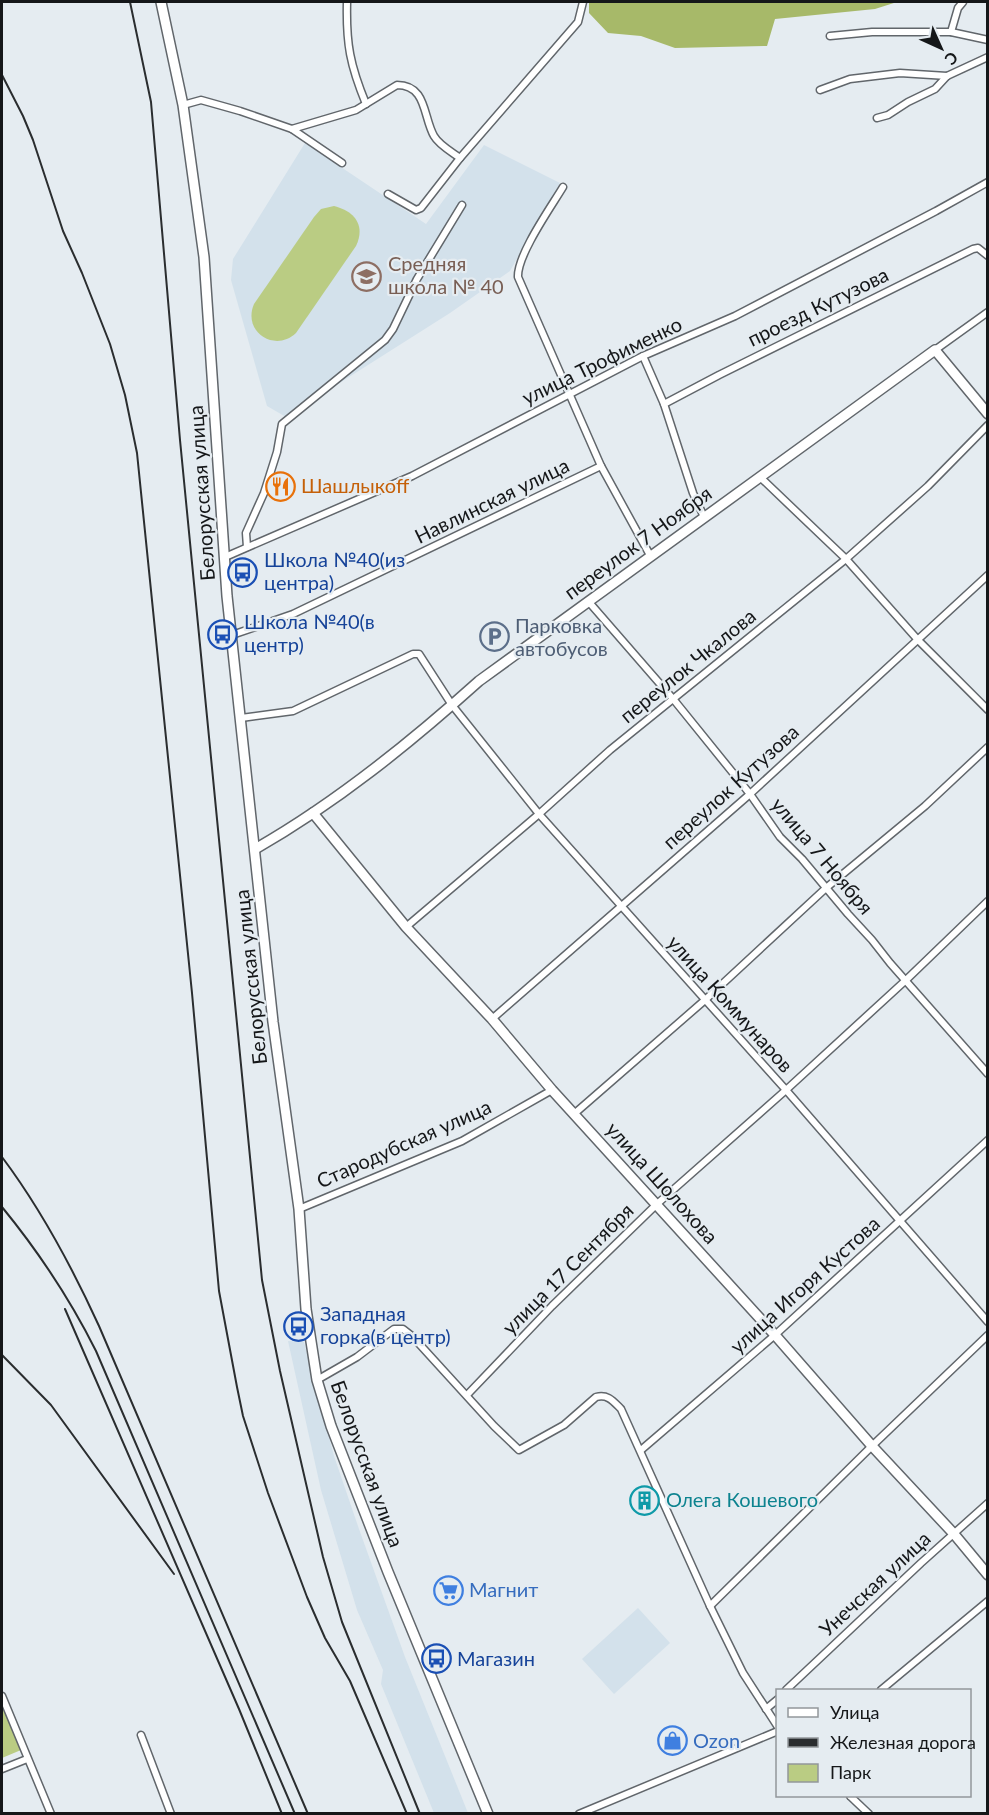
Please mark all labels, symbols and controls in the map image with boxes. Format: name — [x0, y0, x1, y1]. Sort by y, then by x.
north arrow — [911, 18, 971, 78]
text: С — [941, 48, 962, 70]
place label: Средняя школа № 40 — [388, 251, 504, 298]
school or university icon: Средняя школа № 40 — [351, 260, 383, 292]
street label: проезд Кутузова — [743, 262, 892, 351]
street label: улица Трофименко — [518, 311, 685, 409]
street label: Белорусская улица — [183, 405, 219, 582]
street label: Навлинская улица — [410, 452, 573, 548]
restaurant icon: Шашлыкоff — [264, 470, 296, 502]
place label: Шашлыкоff — [301, 473, 410, 497]
street label: переулок 7 Ноября — [559, 481, 716, 604]
place label: Школа №40(из центра) — [264, 547, 405, 594]
bus stop icon: Школа №40(из центра) — [227, 556, 259, 588]
street label: переулок Чкалова — [615, 603, 760, 727]
place label: Школа №40(в центр) — [244, 609, 375, 656]
place label: Парковка автобусов — [515, 613, 608, 660]
bus stop icon: Школа №40(в центр) — [207, 618, 239, 650]
parking icon: Парковка автобусов — [478, 621, 510, 653]
street label: переулок Кутузова — [657, 719, 803, 854]
street label: улица 7 Ноября — [767, 792, 879, 919]
street label: Белорусская улица — [229, 888, 271, 1066]
street label: улица Коммунаров — [663, 930, 799, 1077]
street label: Стародубская улица — [313, 1094, 495, 1192]
street label: улица Шолохова — [602, 1117, 724, 1248]
street label: улица 17 Сентября — [497, 1198, 638, 1339]
street label: улица Игоря Кустова — [725, 1211, 884, 1358]
place label: Западная горка(в центр) — [320, 1301, 451, 1348]
bus stop icon: Западная горка(в центр) — [283, 1310, 315, 1342]
street label: Белорусская улица — [327, 1377, 409, 1550]
building icon: Олега Кошевого — [629, 1484, 661, 1516]
place label: Олега Кошевого — [666, 1487, 818, 1511]
street label: Унечская улица — [814, 1526, 935, 1641]
supermarket icon: Магнит — [432, 1574, 464, 1606]
place label: Магнит — [469, 1577, 538, 1601]
bus stop icon: Магазин — [420, 1643, 452, 1675]
place label: Магазин — [457, 1646, 535, 1670]
legend — [776, 1689, 971, 1797]
text: Улица — [830, 1701, 880, 1723]
shop icon: Ozon — [656, 1725, 688, 1757]
place label: Ozon — [693, 1728, 740, 1752]
text: Железная дорога — [830, 1731, 976, 1753]
text: Парк — [830, 1761, 872, 1783]

